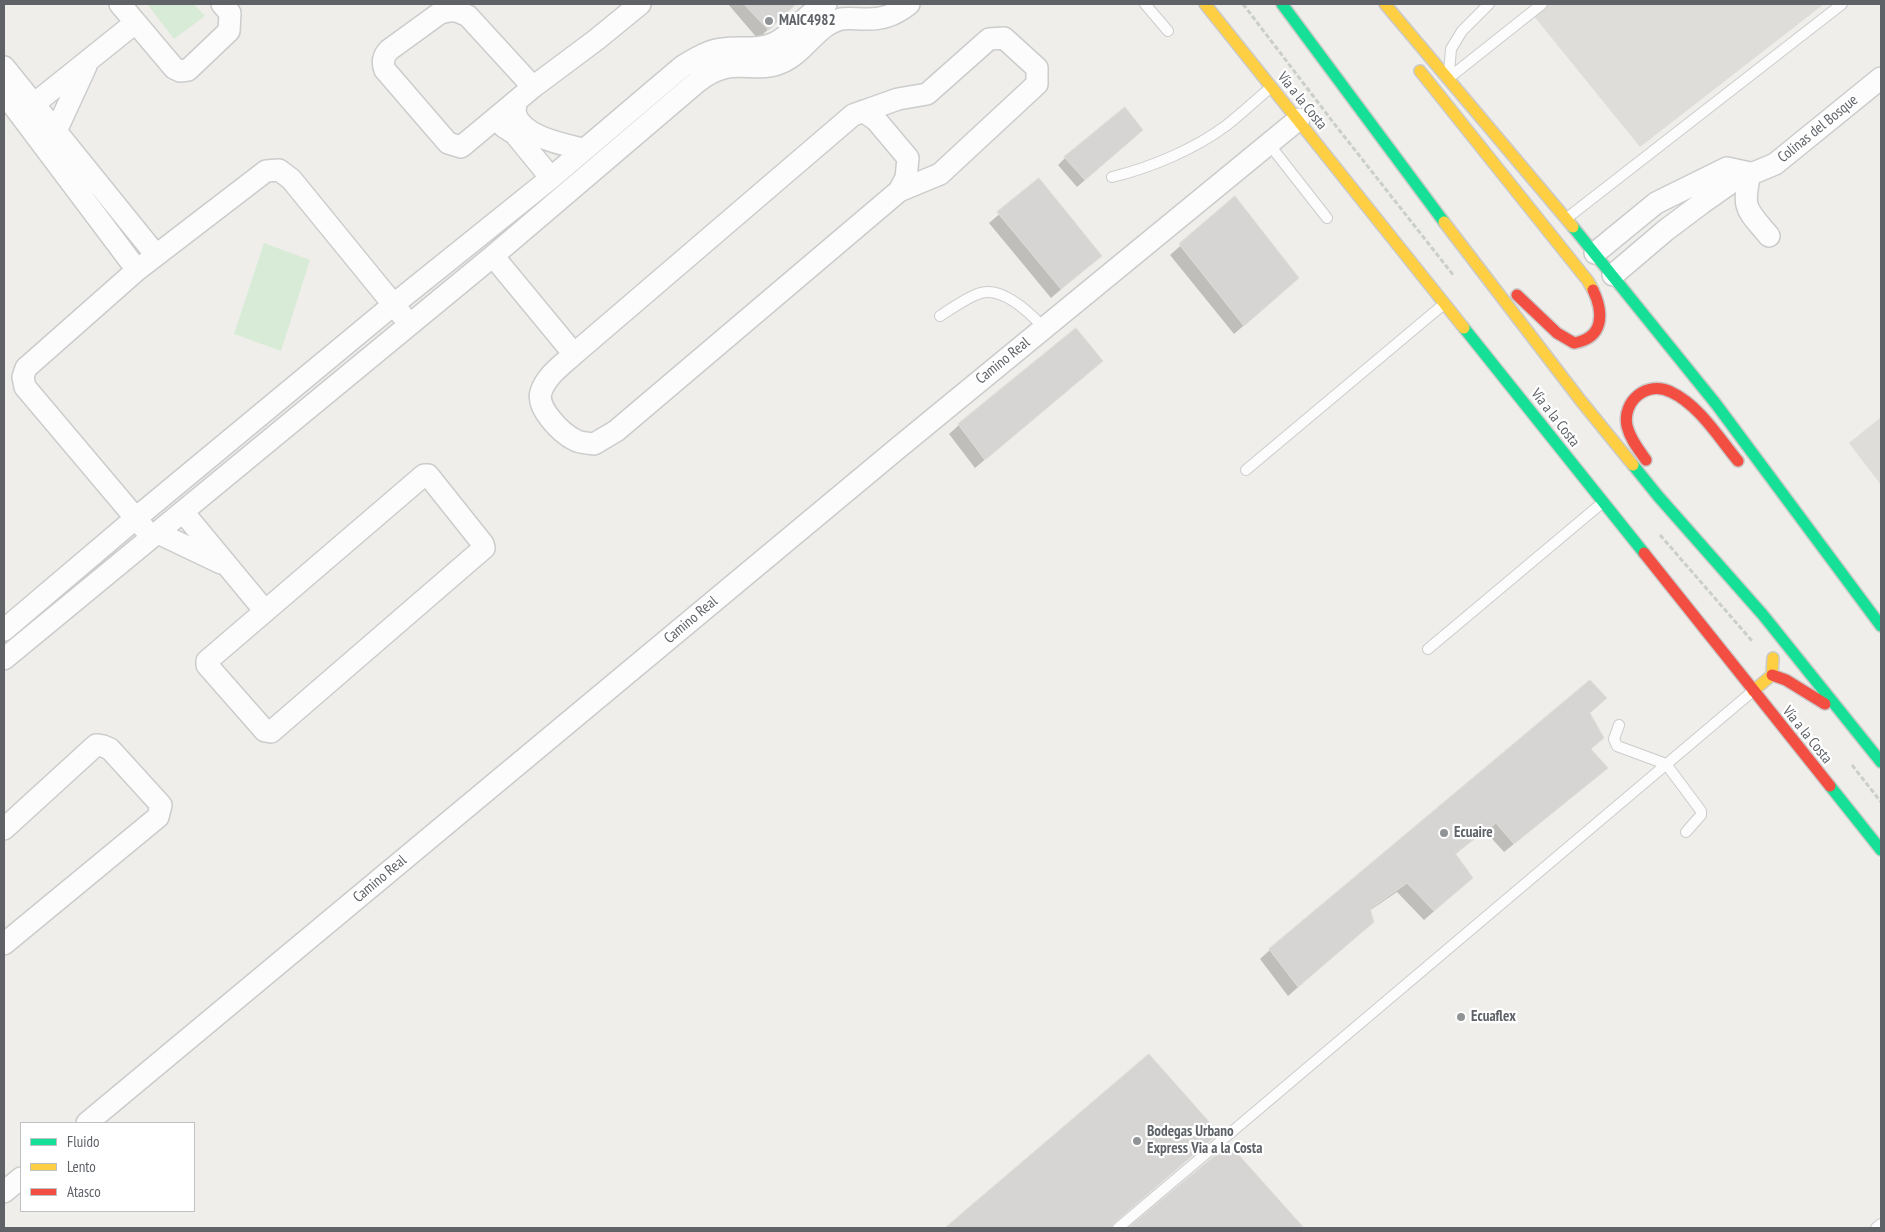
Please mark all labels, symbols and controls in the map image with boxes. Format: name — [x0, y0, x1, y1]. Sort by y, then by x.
place label: MAIC4982 — [779, 12, 836, 30]
marker: MAIC4982 — [763, 15, 775, 27]
street label: Vía a la Costa — [1273, 69, 1331, 133]
street label: Colinas del Bosque — [1774, 91, 1862, 167]
street label: Camino Real — [972, 334, 1034, 388]
street label: Vía a la Costa — [1527, 385, 1583, 451]
street label: Camino Real — [661, 592, 721, 648]
street label: Vía a la Costa — [1778, 703, 1836, 767]
place label: Ecuaire — [1454, 824, 1493, 842]
marker: Ecuaire — [1438, 827, 1450, 839]
street label: Camino Real — [350, 851, 410, 907]
place label: Ecuaflex — [1471, 1008, 1516, 1026]
marker: Ecuaflex — [1455, 1011, 1467, 1023]
legend — [20, 1122, 195, 1212]
place label: Bodegas Urbano Express Via a la Costa — [1147, 1123, 1262, 1158]
text: Fluido — [67, 1132, 99, 1151]
marker: Bodegas Urbano Express Via a la Costa — [1131, 1135, 1143, 1147]
text: Lento — [67, 1157, 96, 1176]
text: Atasco — [67, 1182, 101, 1201]

